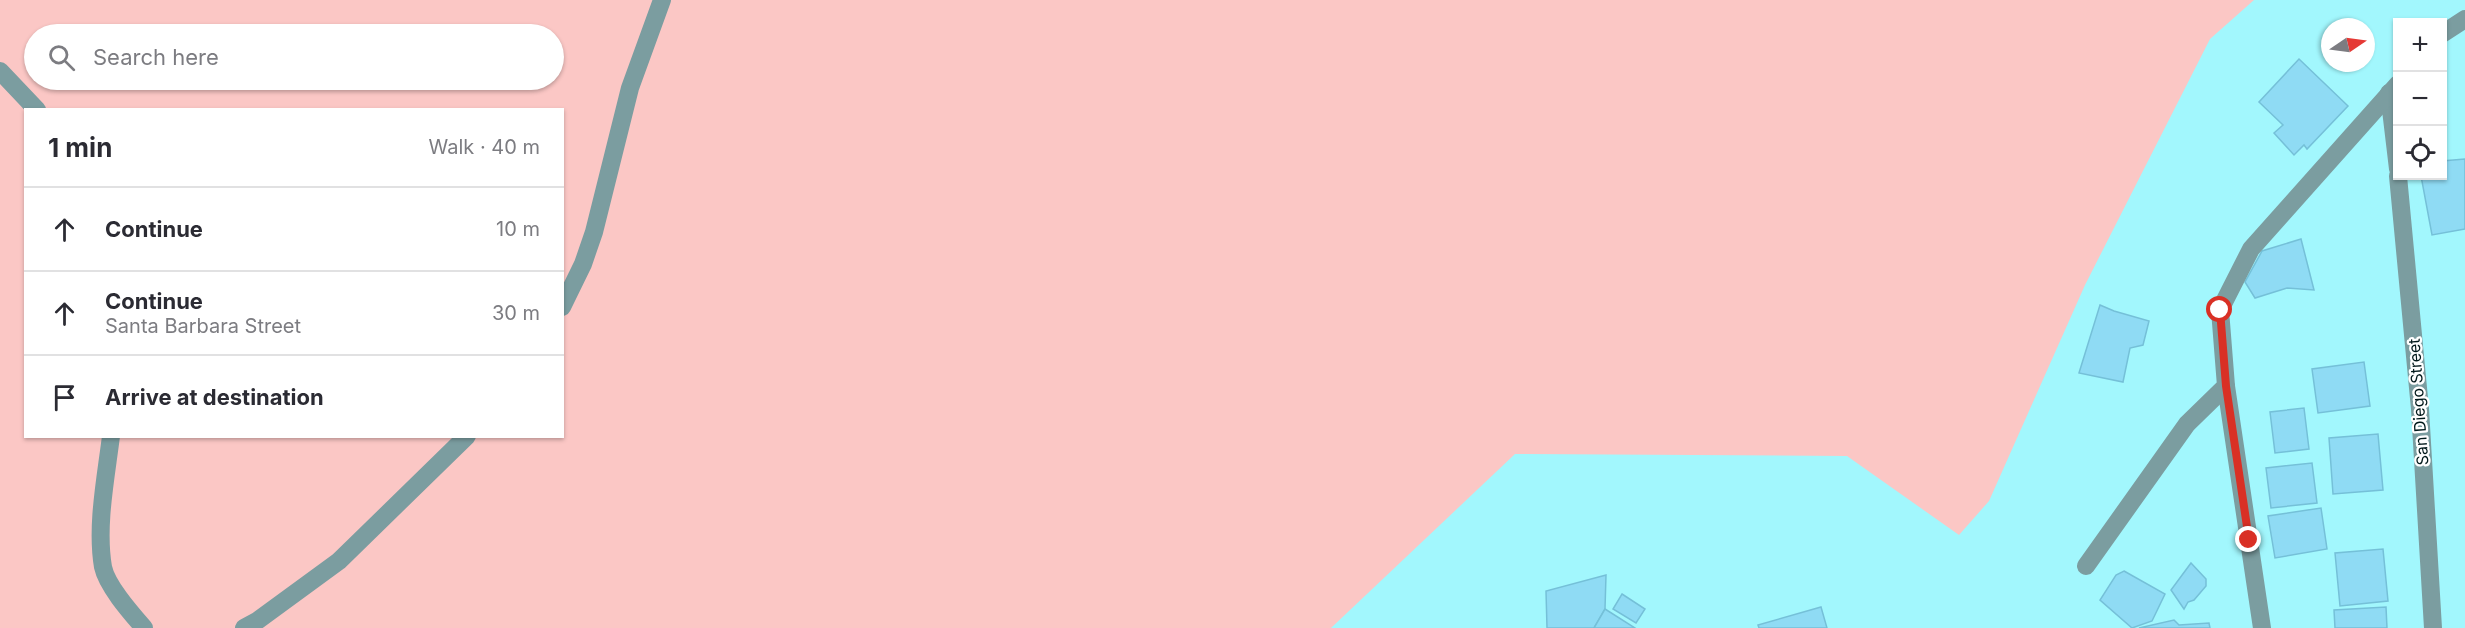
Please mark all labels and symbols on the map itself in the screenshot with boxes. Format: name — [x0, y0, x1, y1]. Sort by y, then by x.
north arrow — [2321, 18, 2375, 72]
route start — [2206, 296, 2232, 322]
street label: San Diego Street — [2404, 338, 2432, 466]
route end — [2235, 526, 2261, 552]

